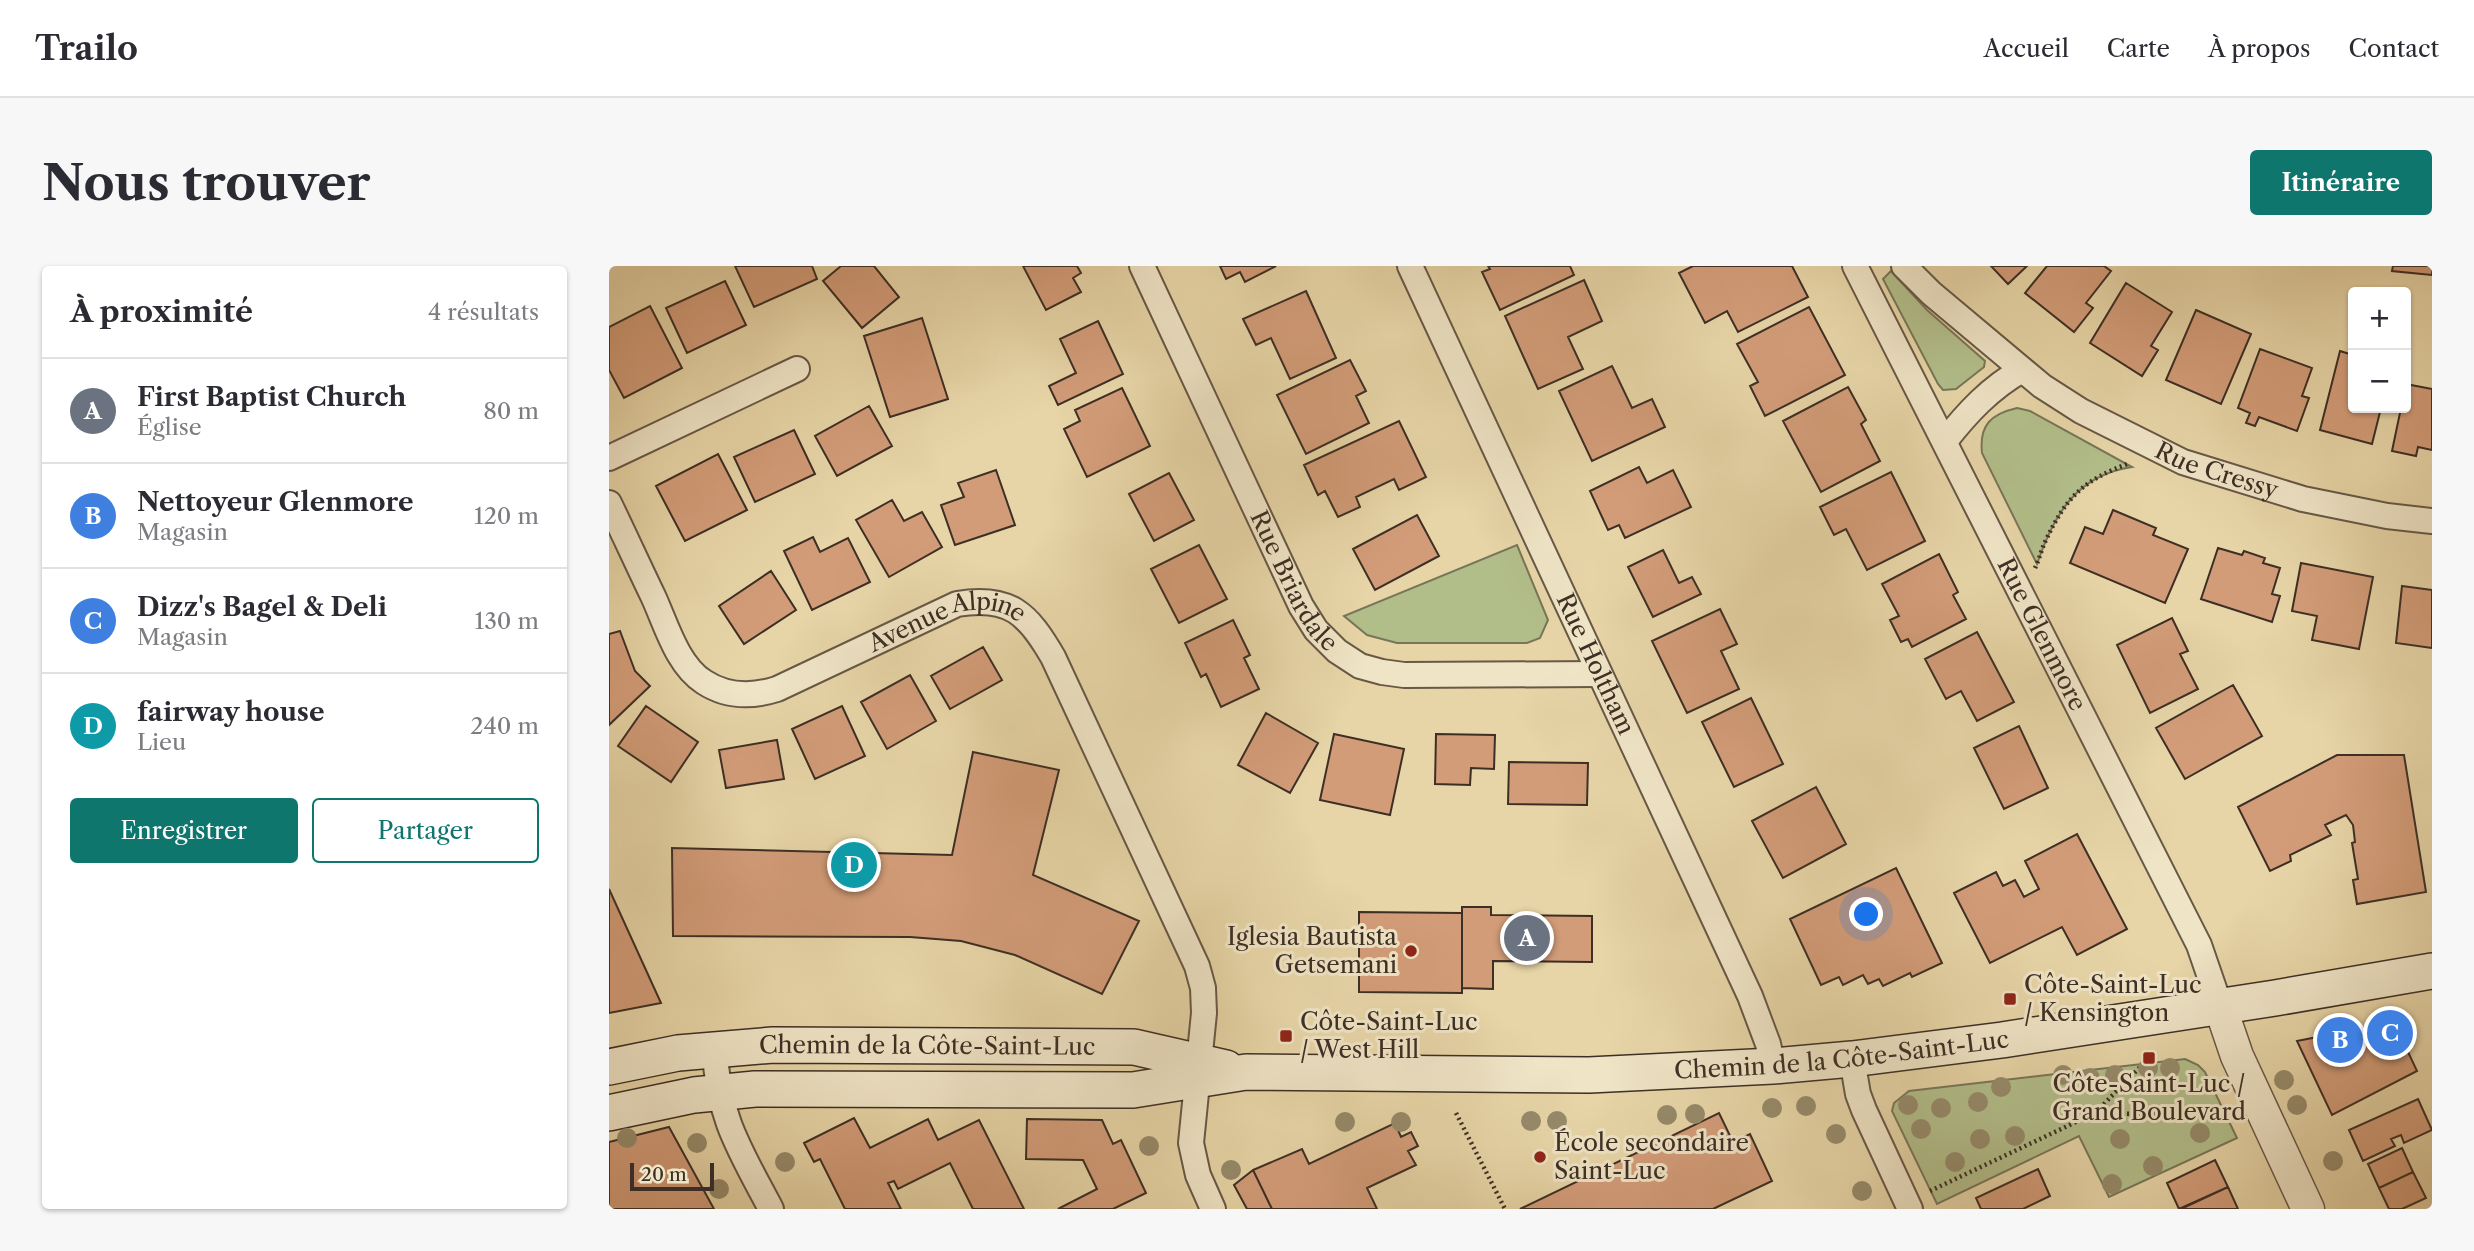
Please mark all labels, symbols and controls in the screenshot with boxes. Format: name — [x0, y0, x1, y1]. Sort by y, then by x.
text: Trailo — [35, 28, 138, 69]
text: Accueil — [1984, 34, 2069, 63]
text: Carte — [2107, 34, 2170, 63]
text: À propos — [2208, 34, 2311, 63]
text: Contact — [2349, 34, 2439, 63]
button: Itinéraire — [2250, 150, 2432, 215]
text: Nous trouver — [42, 152, 370, 213]
map controls — [2348, 287, 2411, 413]
button: + — [2348, 287, 2411, 350]
text: À proximité — [70, 293, 253, 330]
text: 4 résultats — [428, 298, 539, 326]
button: − — [2348, 350, 2411, 413]
text: First Baptist Church — [137, 381, 406, 413]
text: A — [84, 397, 102, 425]
text: 80 m — [483, 397, 539, 425]
text: Église — [137, 413, 202, 441]
street label: Rue Cressy — [2150, 435, 2282, 505]
text: Nettoyeur Glenmore — [137, 486, 413, 518]
text: B — [84, 502, 102, 530]
text: 120 m — [474, 502, 539, 530]
street label: Rue Briardale — [1244, 506, 1344, 657]
text: Magasin — [137, 518, 228, 546]
street label: Rue Glenmore — [1991, 553, 2093, 715]
street label: Avenue Alpine — [862, 587, 1032, 658]
street label: Rue Holtham — [1550, 588, 1641, 739]
text: Dizz's Bagel & Deli — [137, 591, 387, 623]
text: C — [84, 607, 102, 635]
text: 130 m — [475, 607, 539, 635]
text: Magasin — [137, 623, 228, 651]
text: fairway house — [137, 696, 324, 728]
text: D — [83, 712, 103, 740]
text: 240 m — [470, 712, 539, 740]
text: Lieu — [137, 728, 186, 756]
button: Enregistrer — [70, 798, 298, 863]
button: Partager — [312, 798, 539, 863]
pin: D — [831, 839, 877, 891]
your location — [1849, 897, 1883, 931]
pin: A — [1504, 912, 1550, 964]
place label: Iglesia Bautista Getsemani — [1227, 922, 1397, 979]
marker: Iglesia Bautista Getsemani — [1403, 943, 1419, 959]
place label: Côte-Saint-Luc / Kensington — [2024, 970, 2202, 1027]
marker: Côte-Saint-Luc / Kensington — [2002, 991, 2018, 1007]
place label: Côte-Saint-Luc / West Hill — [1300, 1007, 1478, 1064]
pin: C — [2367, 1007, 2413, 1059]
pin: B — [2317, 1014, 2363, 1066]
street label: Chemin de la Côte-Saint-Luc — [1673, 1024, 2011, 1085]
marker: Côte-Saint-Luc / West Hill — [1278, 1028, 1294, 1044]
street label: Chemin de la Côte-Saint-Luc — [758, 1030, 1096, 1061]
marker: Côte-Saint-Luc / Grand Boulevard — [2141, 1050, 2157, 1066]
place label: Côte-Saint-Luc / Grand Boulevard — [2052, 1069, 2246, 1126]
place label: École secondaire Saint-Luc — [1554, 1128, 1749, 1185]
marker: École secondaire Saint-Luc — [1532, 1149, 1548, 1165]
scale bar — [630, 1160, 714, 1192]
text: 20 m — [641, 1163, 687, 1186]

